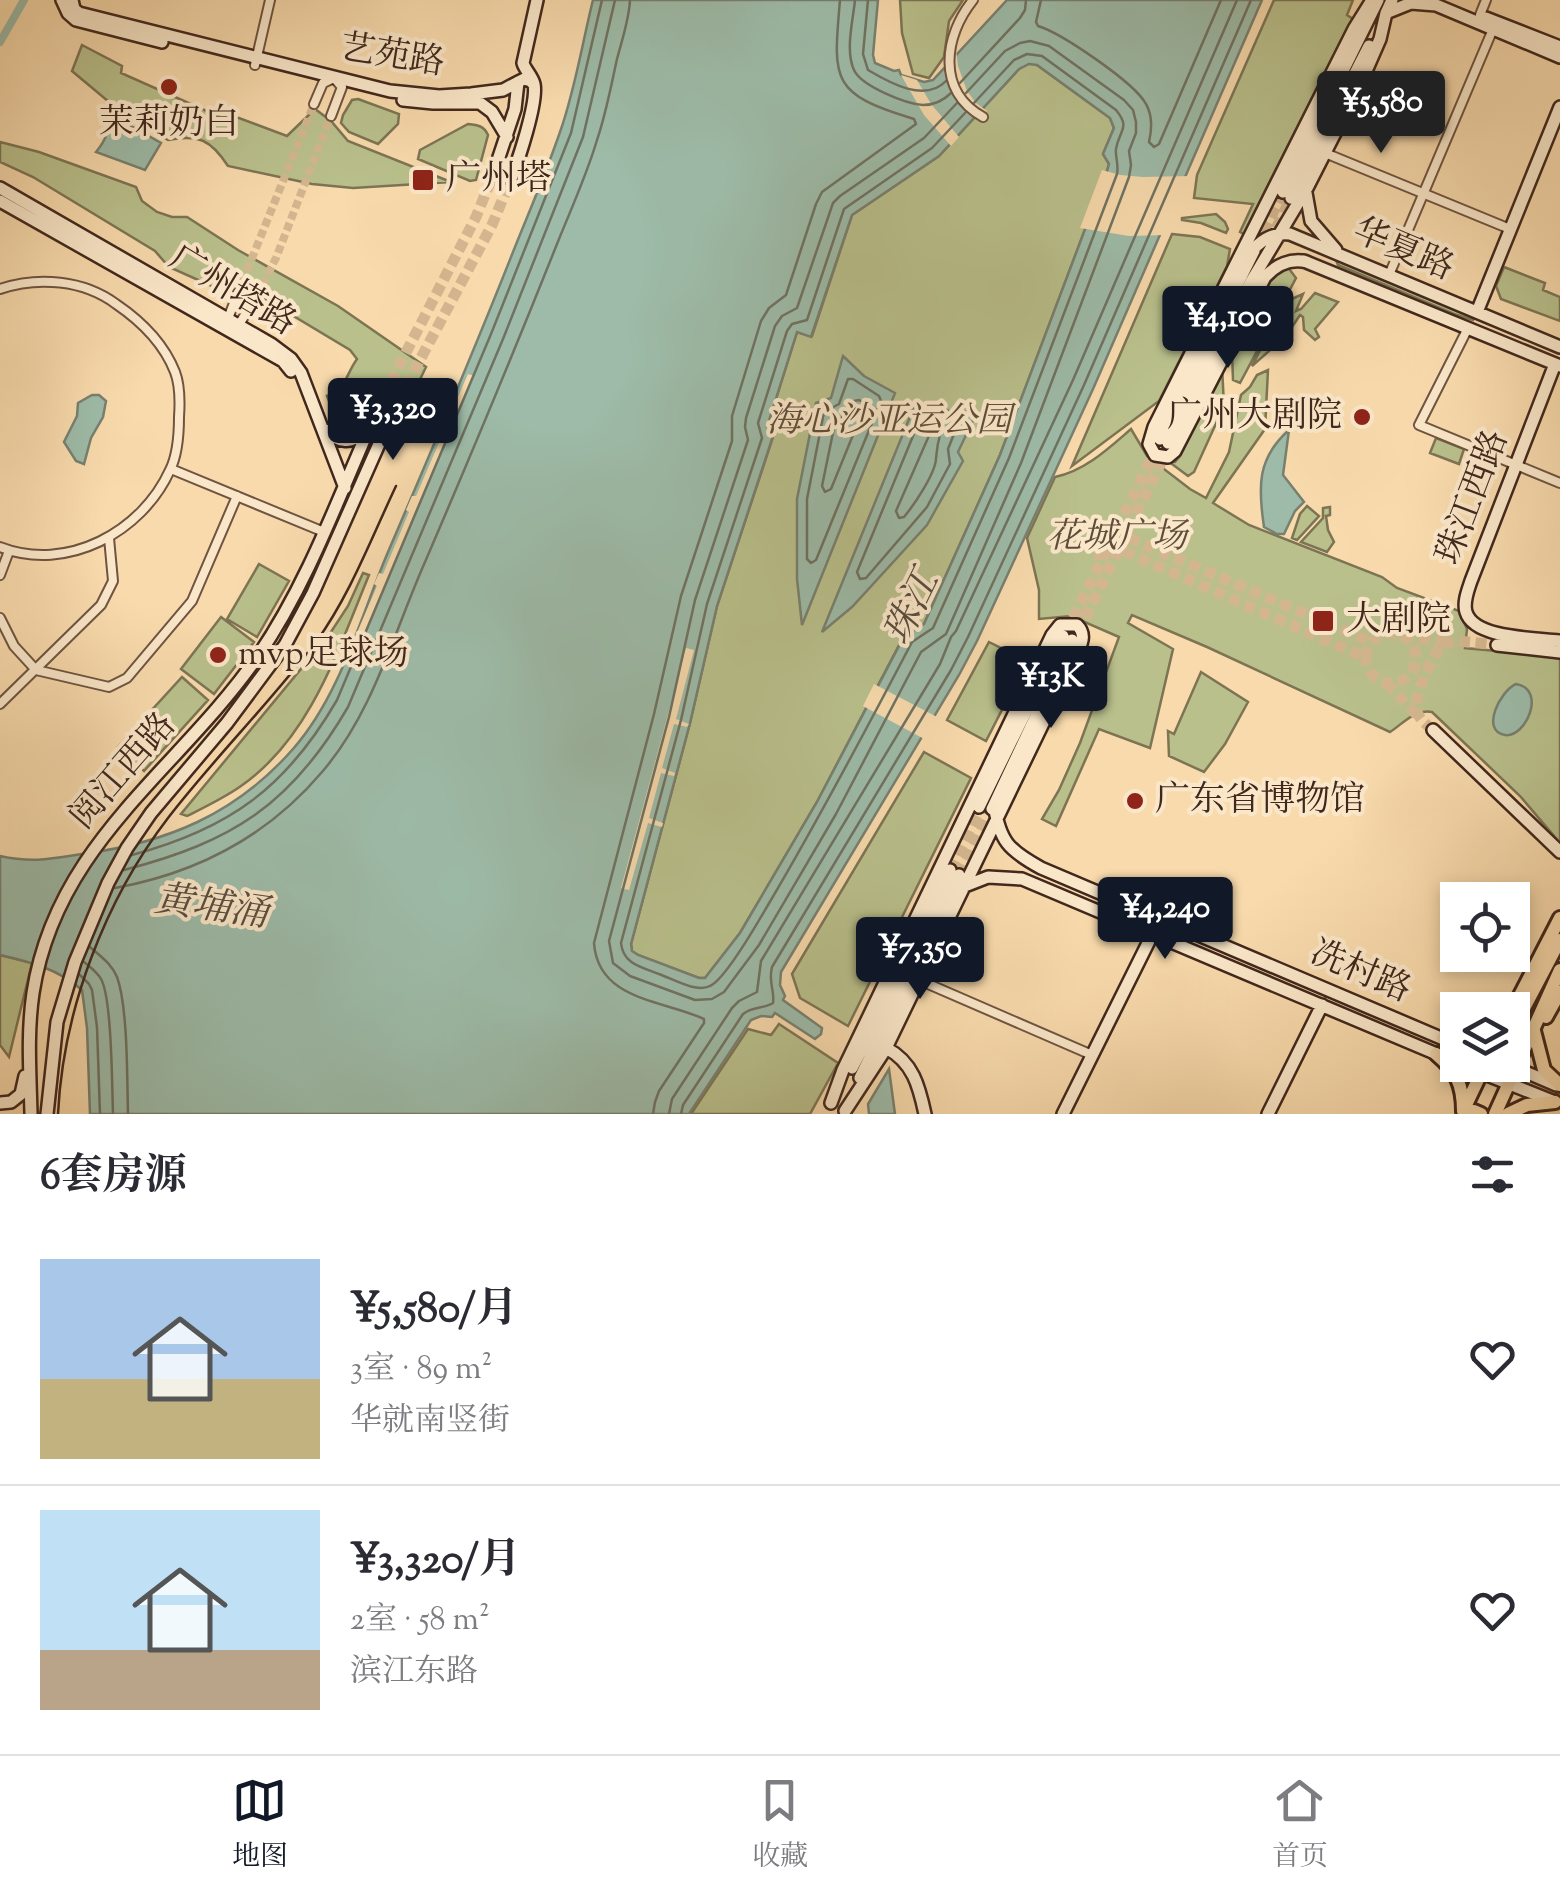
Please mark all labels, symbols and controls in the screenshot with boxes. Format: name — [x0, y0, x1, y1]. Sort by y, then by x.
street label: 艺苑路 — [336, 24, 448, 90]
pin: ¥5,580 — [1300, 71, 1462, 156]
marker: 茉莉奶白 — [158, 76, 180, 98]
text: ¥5,580 — [1339, 80, 1423, 126]
place label: 茉莉奶白 — [99, 99, 239, 150]
place label: 广州塔 — [446, 155, 551, 206]
marker: 广州塔 — [410, 167, 436, 193]
street label: 华夏路 — [1345, 207, 1461, 295]
street label: 广州塔路 — [159, 234, 305, 350]
pin: ¥4,100 — [1147, 286, 1309, 371]
text: ¥4,100 — [1184, 295, 1272, 341]
pin: ¥3,320 — [312, 378, 474, 463]
text: ¥3,320 — [350, 387, 436, 433]
place label: 广州大剧院 — [1167, 392, 1342, 443]
park label: 海心沙亚运公园 — [766, 397, 1016, 448]
marker: 广州大剧院 — [1351, 406, 1373, 428]
street label: 珠江西路 — [1425, 424, 1523, 572]
park label: 花城广场 — [1047, 513, 1190, 564]
water label: 珠江 — [873, 559, 957, 655]
place label: 大剧院 — [1346, 596, 1451, 647]
marker: 大剧院 — [1310, 608, 1336, 634]
place label: mvp足球场 — [238, 630, 409, 681]
marker: mvp足球场 — [207, 644, 229, 666]
pin: ¥13K — [992, 646, 1110, 731]
text: ¥13K — [1017, 655, 1085, 701]
street label: 阅江西路 — [59, 702, 189, 842]
place label: 广东省博物馆 — [1155, 776, 1365, 827]
marker: 广东省博物馆 — [1124, 790, 1146, 812]
water label: 黄埔涌 — [151, 874, 275, 944]
pin: ¥4,240 — [1084, 877, 1246, 962]
map controls — [1440, 882, 1530, 1082]
button: locate — [1440, 882, 1530, 972]
text: ¥4,240 — [1120, 886, 1210, 932]
pin: ¥7,350 — [839, 917, 1001, 1002]
text: ¥7,350 — [878, 926, 962, 972]
street label: 冼村路 — [1302, 929, 1418, 1017]
button: layers — [1440, 992, 1530, 1082]
icon: filters — [1465, 1147, 1520, 1202]
text: 6套房源 — [40, 1148, 187, 1208]
text: ¥5,580/月 — [350, 1281, 518, 1341]
icon: home — [120, 1299, 240, 1419]
icon: heart — [1465, 1332, 1520, 1387]
text: 3室 · 89 m² — [350, 1347, 492, 1393]
text: 华就南竖街 — [350, 1399, 510, 1445]
text: ¥3,320/月 — [350, 1532, 521, 1592]
icon: home — [120, 1550, 240, 1670]
icon: heart — [1465, 1583, 1520, 1638]
text: 2室 · 58 m² — [350, 1598, 490, 1644]
text: 滨江东路 — [350, 1650, 478, 1696]
tab: 地图 — [232, 1773, 288, 1878]
tab: 收藏 — [752, 1773, 808, 1878]
tab: 首页 — [1272, 1773, 1328, 1878]

